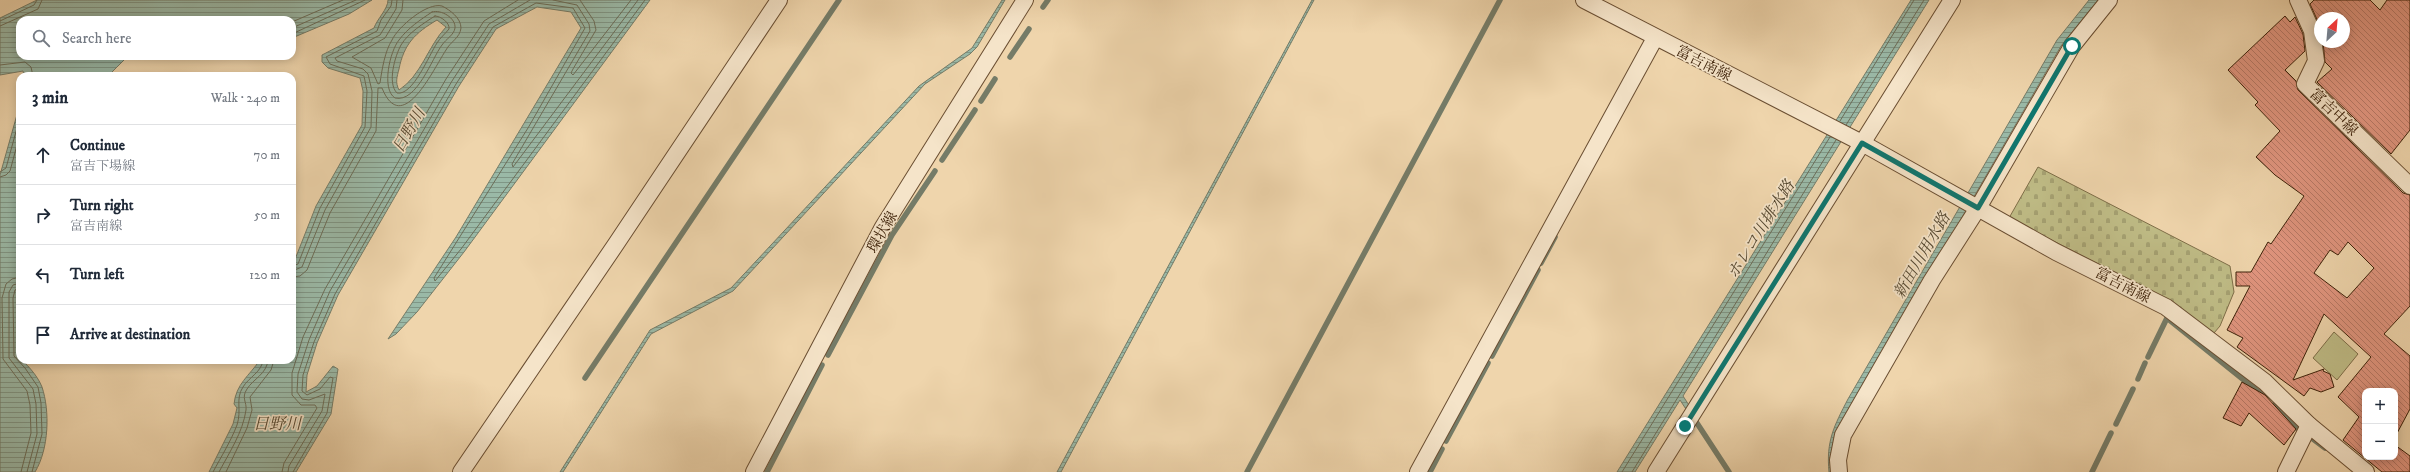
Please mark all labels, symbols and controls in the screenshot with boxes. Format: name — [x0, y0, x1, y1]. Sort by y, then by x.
north arrow — [2314, 12, 2350, 48]
search box — [16, 16, 296, 60]
icon: search — [30, 27, 52, 49]
text: Search here — [62, 29, 131, 48]
route start — [2063, 37, 2081, 55]
street label: 富吉南線 — [1673, 41, 1735, 86]
street label: 富吉中線 — [2305, 85, 2362, 140]
text: 3 min — [32, 87, 68, 109]
text: Walk · 240 m — [211, 90, 280, 106]
water label: 日野川 — [388, 103, 431, 156]
text: Continue — [70, 136, 125, 155]
icon: ahead — [32, 144, 54, 166]
text: 70 m — [254, 147, 280, 163]
text: 富吉下場線 — [70, 158, 135, 174]
water label: ホレコ川排水路 — [1723, 176, 1800, 282]
text: Turn right — [70, 196, 133, 215]
icon: right — [32, 204, 54, 226]
text: 50 m — [254, 207, 280, 223]
street label: 環状線 — [863, 208, 902, 256]
water label: 新田川用水路 — [1889, 208, 1955, 302]
text: 富吉南線 — [70, 218, 122, 234]
street label: 富吉南線 — [2092, 263, 2154, 308]
icon: left — [32, 264, 54, 286]
text: Turn left — [70, 265, 124, 284]
text: 120 m — [249, 267, 280, 283]
icon: arrive — [32, 324, 54, 346]
text: Arrive at destination — [70, 325, 190, 344]
map controls — [2362, 388, 2398, 460]
button: + — [2362, 388, 2398, 424]
water label: 日野川 — [253, 414, 303, 434]
route end — [1676, 417, 1694, 435]
button: − — [2362, 424, 2398, 460]

